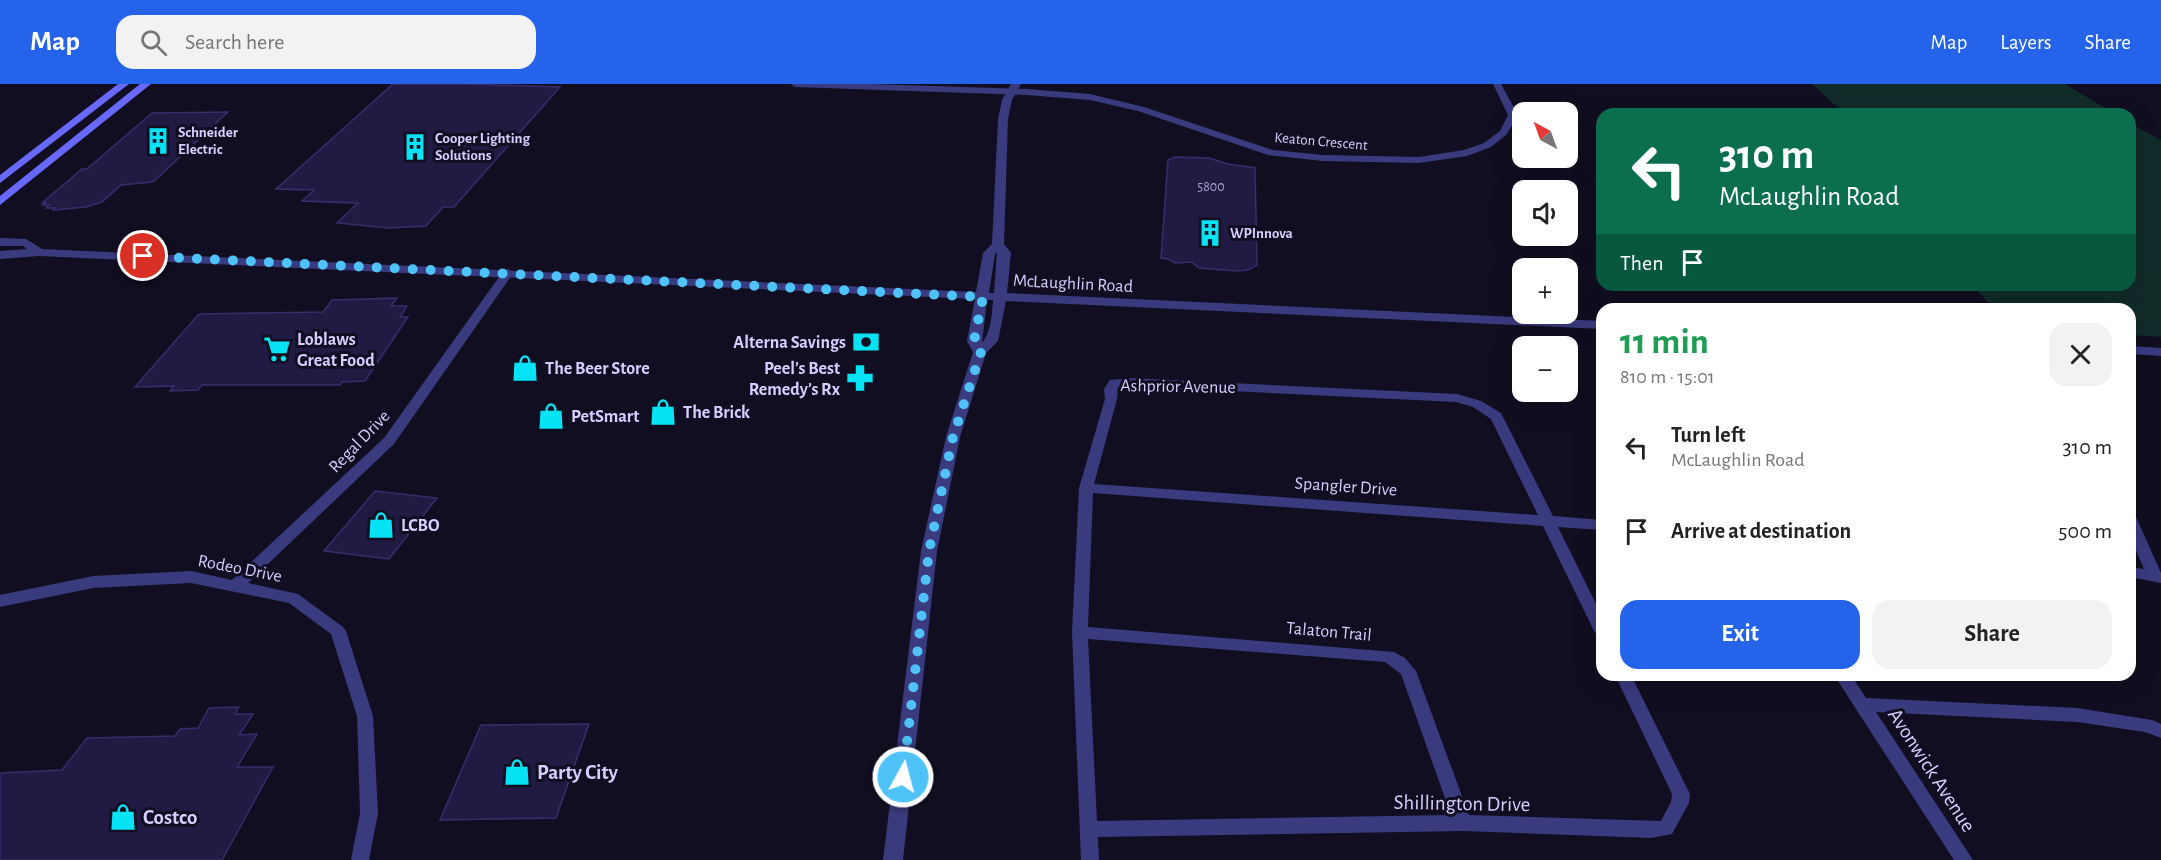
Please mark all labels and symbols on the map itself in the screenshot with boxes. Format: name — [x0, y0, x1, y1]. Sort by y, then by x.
north arrow — [1512, 102, 1578, 168]
place label: Schneider Electric — [178, 125, 239, 157]
building icon: Schneider Electric — [143, 126, 173, 156]
street label: Keaton Crescent — [1274, 130, 1368, 153]
place label: Cooper Lighting Solutions — [435, 131, 530, 163]
building icon: Cooper Lighting Solutions — [400, 132, 430, 162]
house number: 5800 — [1197, 180, 1225, 194]
building icon: WPInnova — [1195, 218, 1225, 248]
place label: WPInnova — [1230, 226, 1293, 241]
pin — [117, 230, 168, 281]
street label: McLaughlin Road — [1012, 272, 1133, 296]
bank icon: Alterna Savings — [851, 327, 881, 357]
place label: Loblaws Great Food — [297, 331, 375, 370]
supermarket icon: Loblaws Great Food — [262, 334, 292, 364]
place label: Alterna Savings — [733, 334, 846, 352]
shop icon: The Beer Store — [510, 353, 540, 383]
place label: The Beer Store — [545, 360, 650, 378]
place label: Peel’s Best Remedy’s Rx — [749, 360, 841, 399]
pharmacy icon: Peel’s Best Remedy’s Rx — [845, 363, 875, 393]
street label: Ashprior Avenue — [1120, 377, 1236, 397]
shop icon: The Brick — [648, 397, 678, 427]
shop icon: PetSmart — [536, 401, 566, 431]
place label: The Brick — [683, 404, 750, 422]
street label: Regal Drive — [326, 407, 394, 476]
place label: PetSmart — [571, 408, 639, 426]
street label: Spangler Drive — [1294, 474, 1398, 500]
shop icon: LCBO — [366, 510, 396, 540]
place label: LCBO — [401, 517, 440, 535]
street label: Rodeo Drive — [196, 552, 283, 586]
street label: Talaton Trail — [1286, 619, 1372, 645]
street label: Avonwick Avenue — [1884, 705, 1979, 836]
position arrow — [871, 745, 935, 809]
shop icon: Party City — [502, 757, 532, 787]
place label: Party City — [537, 762, 619, 783]
street label: Shillington Drive — [1393, 792, 1531, 815]
shop icon: Costco — [108, 802, 138, 832]
place label: Costco — [143, 807, 197, 828]

